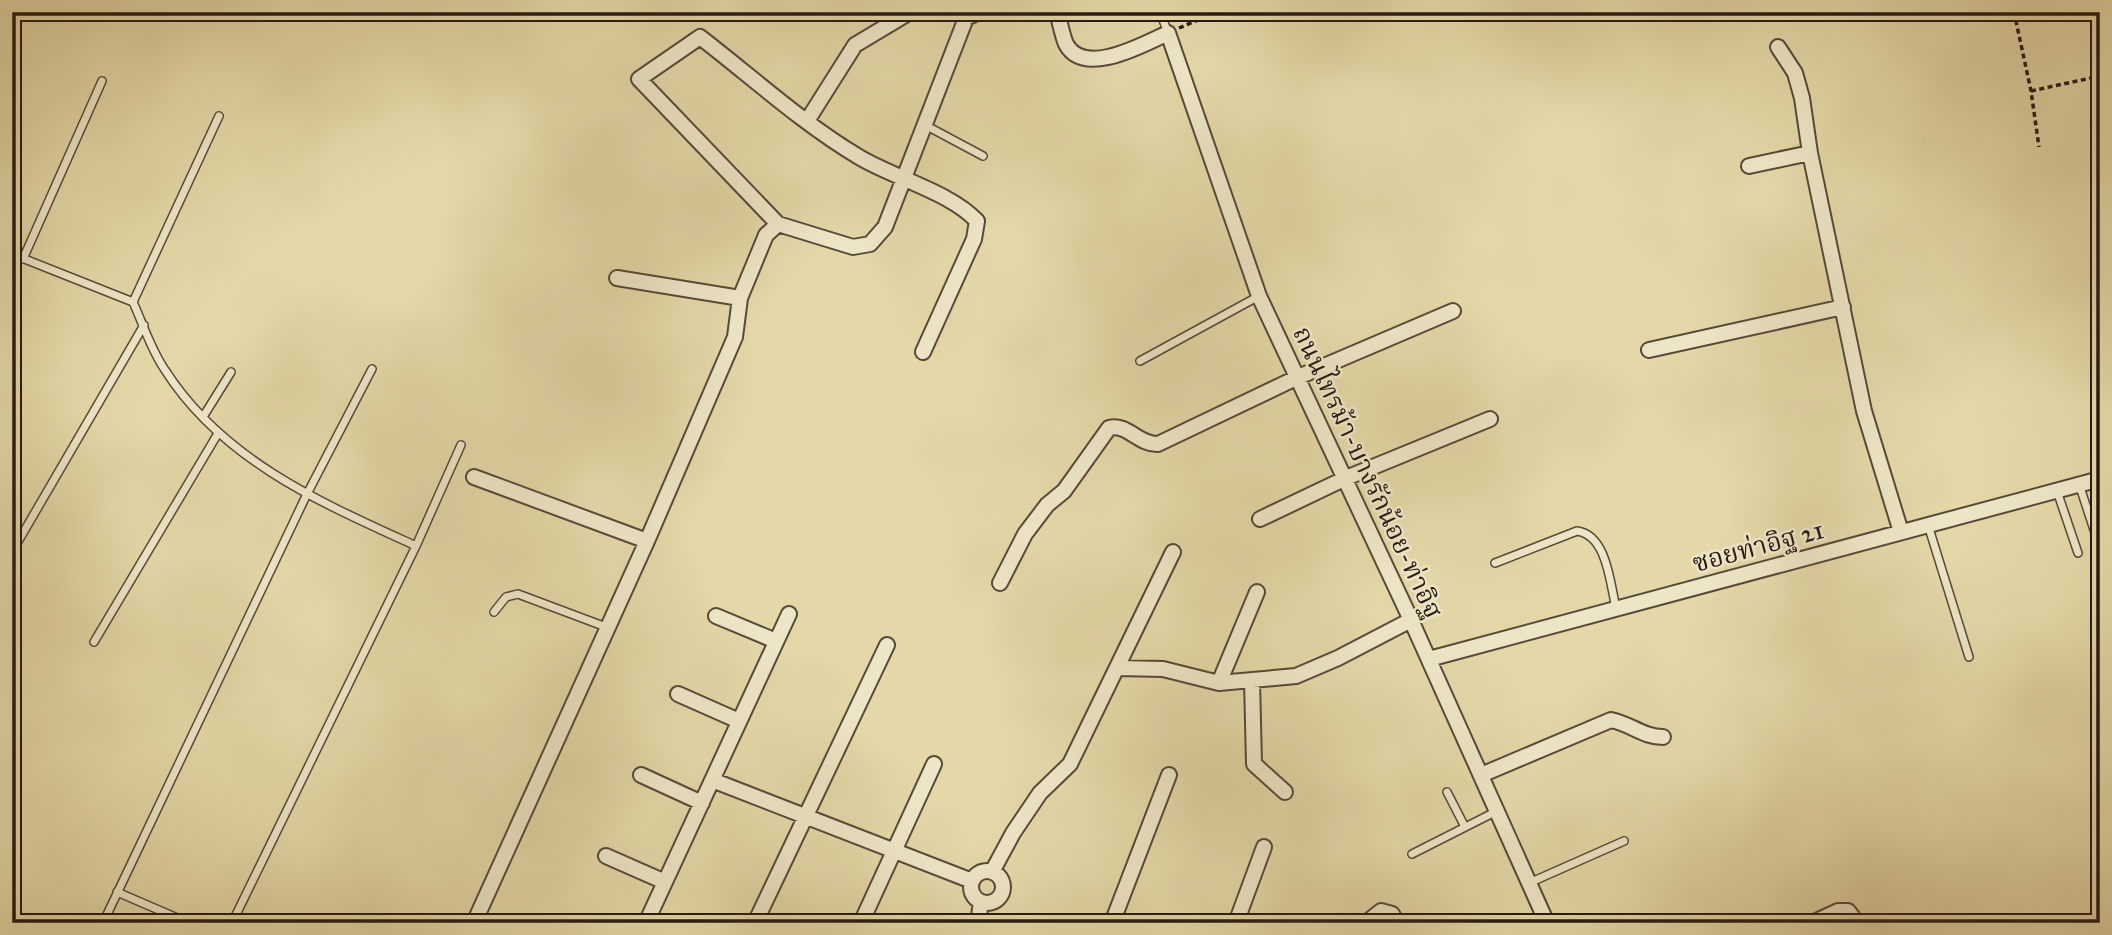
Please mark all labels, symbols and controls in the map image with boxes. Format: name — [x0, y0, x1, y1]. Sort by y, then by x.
street label: ถนนไทรม้า-บางรักน้อย-ท่าอิฐ — [1286, 320, 1452, 623]
street label: ซอยท่าอิฐ 21 — [1689, 513, 1827, 579]

